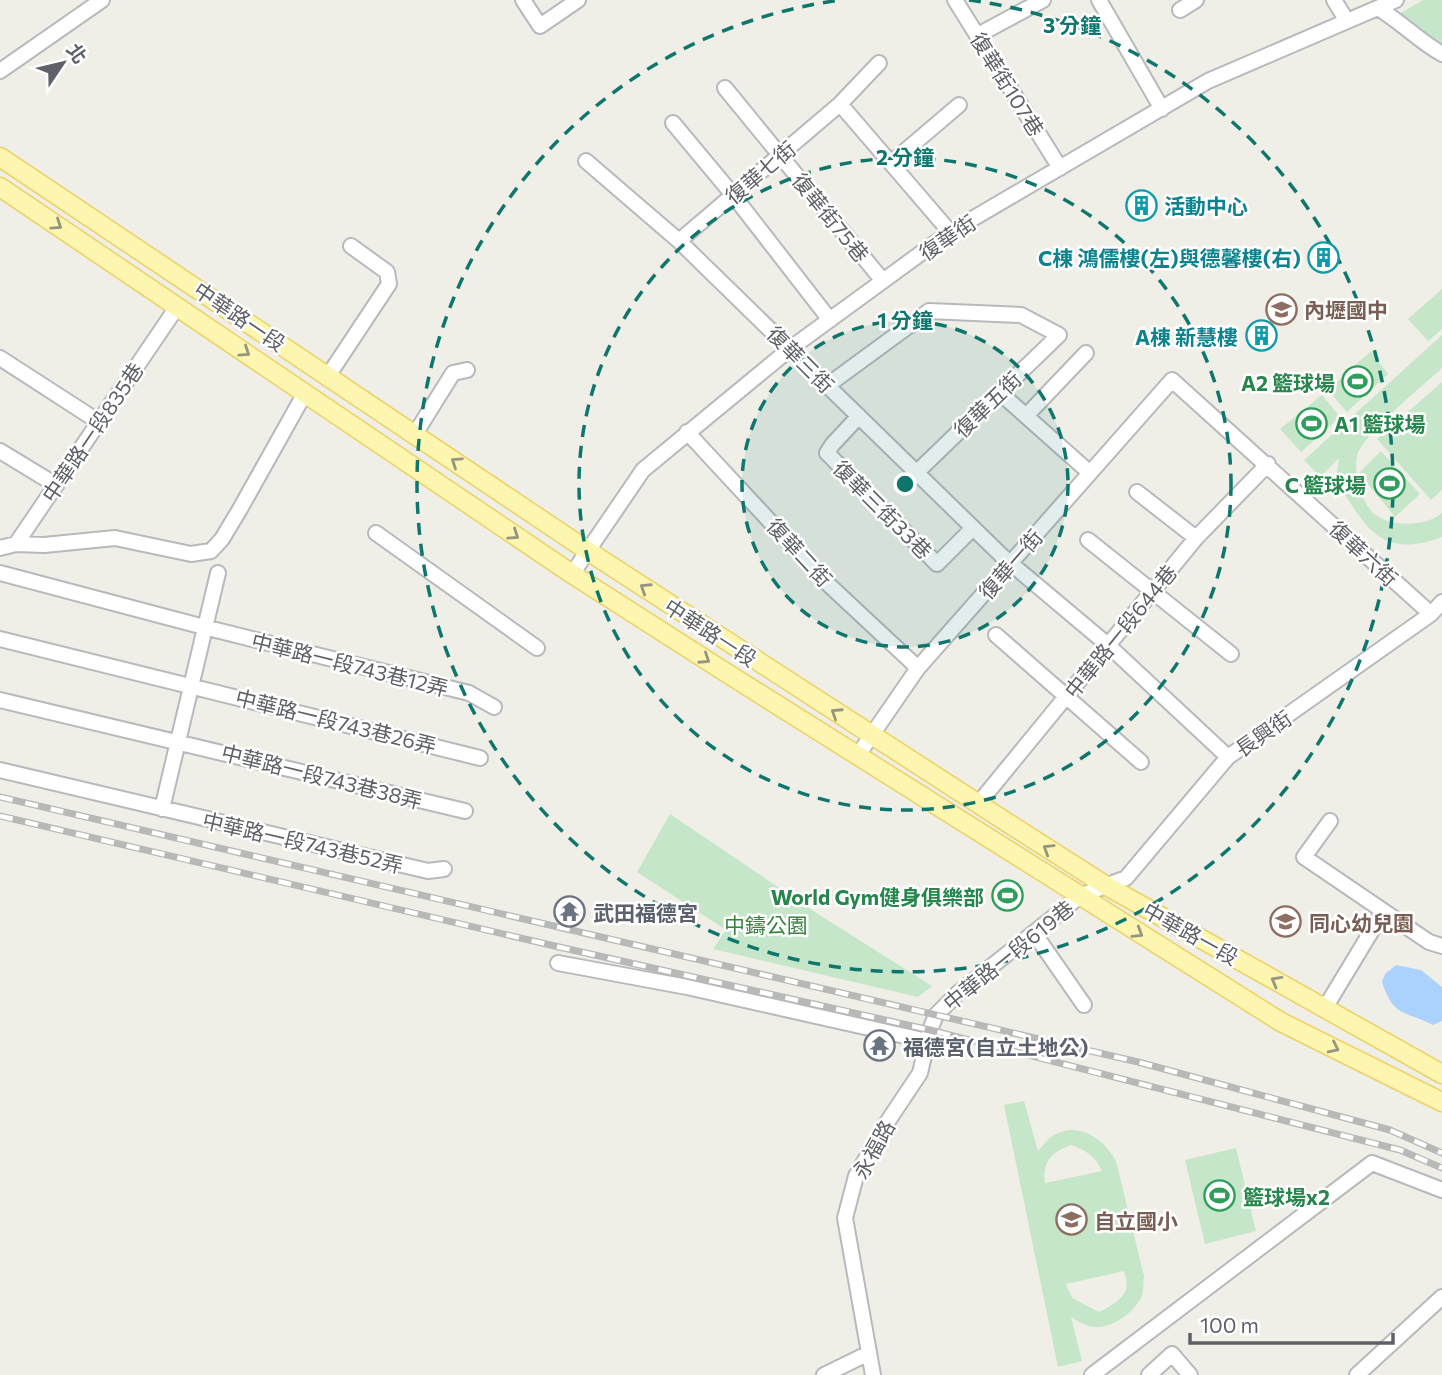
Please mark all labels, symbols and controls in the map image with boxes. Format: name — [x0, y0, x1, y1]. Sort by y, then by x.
text: 3 分鐘 — [1043, 12, 1101, 37]
street label: 復華街107巷 — [966, 27, 1050, 141]
north arrow — [28, 28, 98, 98]
text: 北 — [62, 39, 92, 67]
street label: 復華七街 — [720, 135, 800, 209]
text: 2 分鐘 — [876, 144, 934, 169]
street label: 復華街75巷 — [788, 168, 874, 266]
building icon: 活動中心 — [1124, 188, 1158, 222]
place label: 活動中心 — [1164, 193, 1248, 218]
street label: 復華街 — [914, 209, 980, 265]
one-way arrow — [49, 217, 62, 230]
building icon: C棟 鴻儒樓(左)與德馨樓(右) — [1307, 240, 1341, 274]
place label: C棟 鴻儒樓(左)與德馨樓(右) — [1038, 245, 1301, 270]
street label: 中華路一段 — [189, 276, 291, 356]
school or university icon: 內壢國中 — [1264, 292, 1298, 326]
place label: 內壢國中 — [1304, 297, 1388, 322]
text: 1 分鐘 — [877, 307, 933, 332]
building icon: A棟 新慧樓 — [1244, 319, 1278, 353]
street label: 復華三街 — [762, 320, 840, 398]
place label: A棟 新慧樓 — [1135, 324, 1238, 349]
one-way arrow — [237, 344, 250, 357]
street label: 中華路一段835巷 — [36, 358, 148, 506]
sports icon: A2 籃球場 — [1341, 365, 1375, 399]
street label: 復華五街 — [948, 366, 1026, 442]
place label: A2 籃球場 — [1241, 370, 1335, 395]
sports icon: A1 籃球場 — [1294, 406, 1328, 440]
place label: A1 籃球場 — [1334, 411, 1426, 436]
street label: 復華三街33巷 — [829, 455, 937, 563]
one-way arrow — [451, 458, 464, 470]
sports icon: C 籃球場 — [1372, 467, 1406, 501]
centre of rings — [893, 472, 917, 496]
place label: C 籃球場 — [1285, 472, 1366, 497]
street label: 復華二街 — [762, 513, 838, 591]
street label: 復華六街 — [1325, 515, 1403, 591]
street label: 復華一街 — [973, 524, 1047, 604]
one-way arrow — [507, 527, 520, 540]
street label: 中華路一段644巷 — [1059, 559, 1181, 703]
one-way arrow — [640, 584, 653, 597]
street label: 中華路一段 — [660, 593, 762, 671]
street label: 中華路一段743巷12弄 — [249, 627, 451, 701]
one-way arrow — [698, 650, 711, 663]
street label: 中華路一段743巷26弄 — [233, 684, 439, 758]
street label: 長興街 — [1230, 705, 1296, 761]
one-way arrow — [830, 708, 843, 721]
street label: 中華路一段743巷38弄 — [219, 739, 425, 813]
street label: 中華路一段743巷52弄 — [200, 807, 406, 877]
one-way arrow — [1042, 844, 1055, 857]
sports icon: World Gym健身俱樂部 — [990, 879, 1024, 913]
place label: World Gym健身俱樂部 — [771, 884, 984, 909]
temple icon: 武田福德宮 — [553, 895, 587, 929]
street label: 中華路一段619巷 — [938, 895, 1078, 1015]
street label: 中華路一段 — [1139, 897, 1243, 969]
place label: 武田福德宮 — [593, 900, 698, 925]
school or university icon: 同心幼兒園 — [1269, 905, 1303, 939]
place label: 同心幼兒園 — [1309, 910, 1414, 935]
park label: 中鑄公園 — [724, 912, 808, 937]
one-way arrow — [1130, 924, 1143, 937]
one-way arrow — [1270, 976, 1283, 989]
temple icon: 福德宮(自立土地公) — [863, 1029, 897, 1063]
place label: 福德宮(自立土地公) — [903, 1034, 1088, 1059]
one-way arrow — [1327, 1040, 1339, 1054]
street label: 永福路 — [847, 1115, 899, 1183]
sports icon: 籃球場x2 — [1203, 1179, 1237, 1213]
place label: 籃球場x2 — [1243, 1184, 1330, 1209]
school or university icon: 自立國小 — [1054, 1203, 1088, 1237]
place label: 自立國小 — [1094, 1208, 1178, 1233]
scale bar — [1190, 1302, 1393, 1346]
text: 100 m — [1200, 1312, 1259, 1337]

